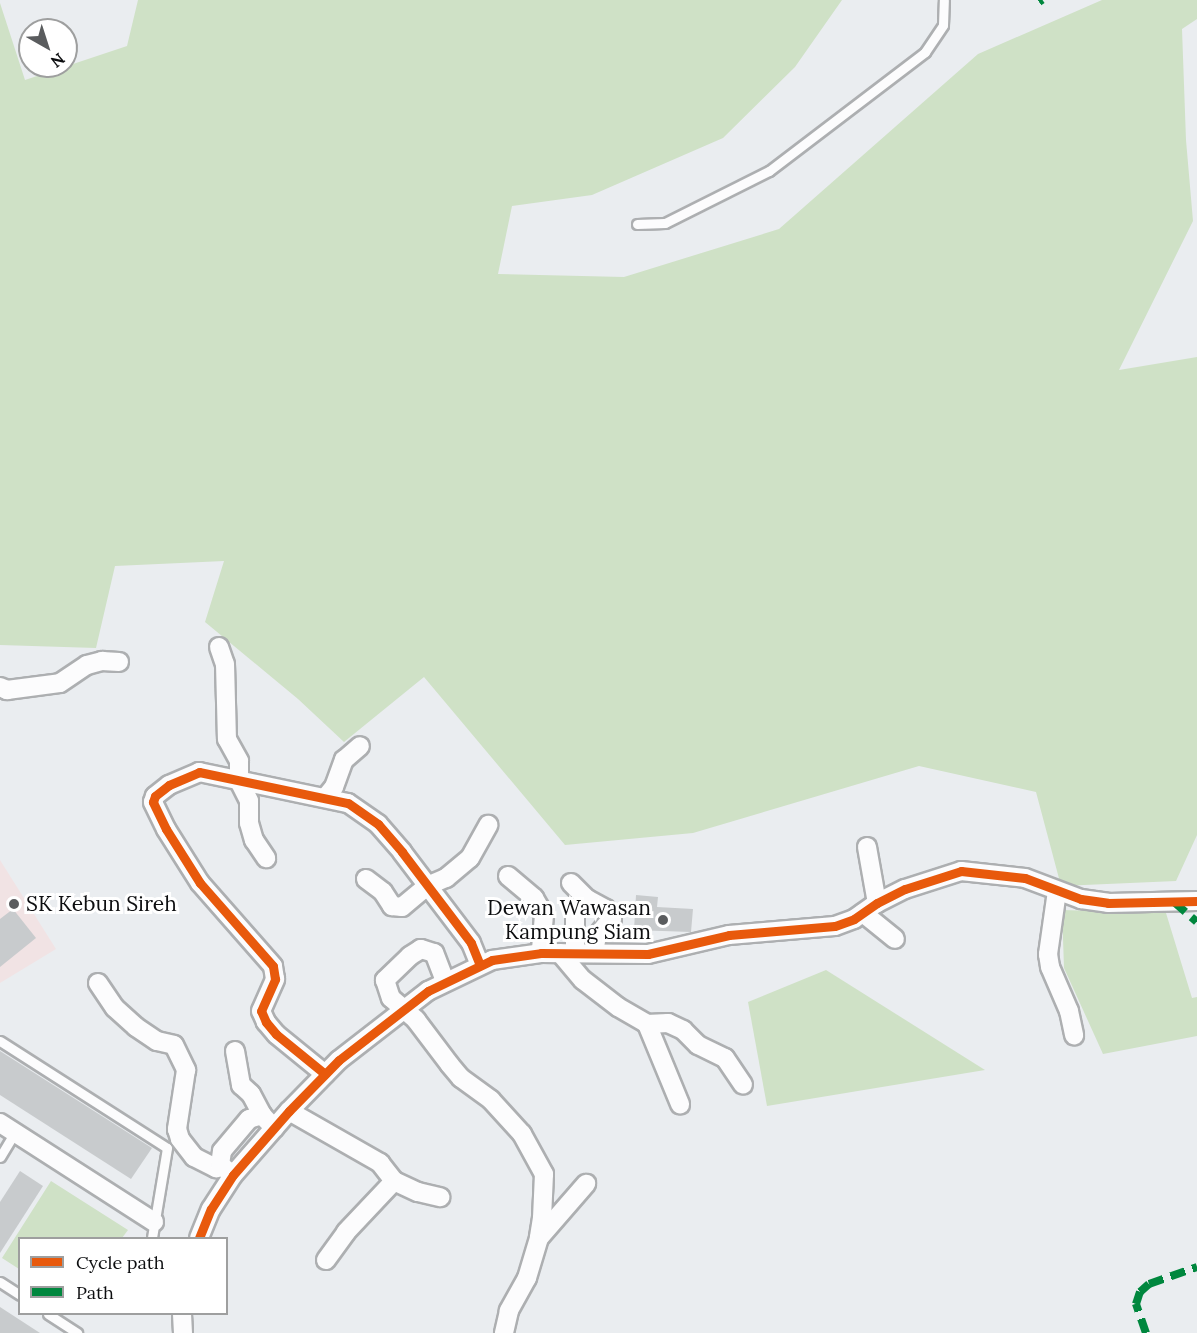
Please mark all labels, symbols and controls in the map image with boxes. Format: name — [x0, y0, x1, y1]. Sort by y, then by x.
north arrow — [18, 18, 78, 78]
text: N — [47, 49, 69, 72]
place label: SK Kebun Sireh — [26, 891, 177, 917]
place label: Dewan Wawasan Kampung Siam — [487, 895, 651, 945]
marker: SK Kebun Sireh — [7, 897, 21, 911]
marker: Dewan Wawasan Kampung Siam — [656, 913, 670, 927]
legend — [18, 1237, 228, 1315]
text: Cycle path — [76, 1251, 165, 1274]
text: Path — [76, 1281, 114, 1304]

